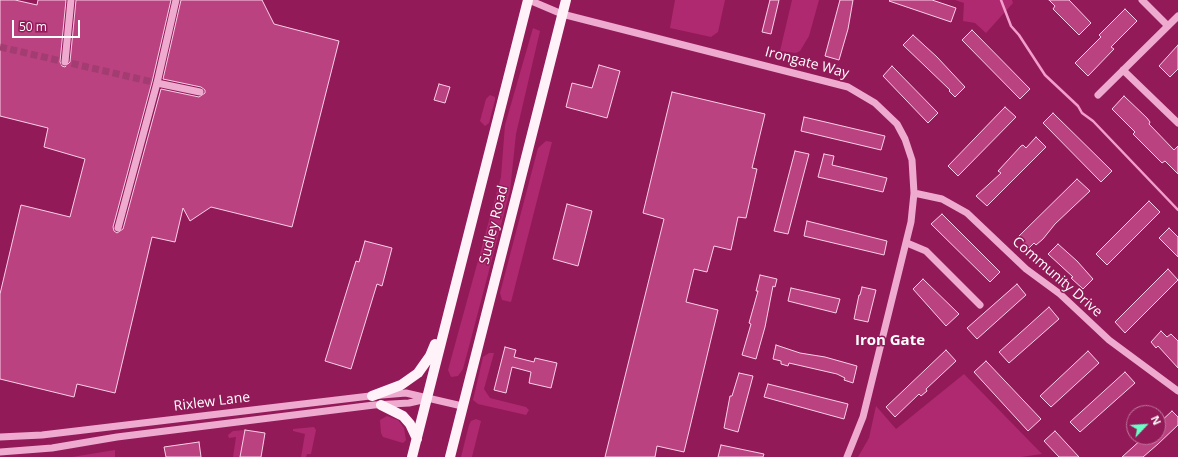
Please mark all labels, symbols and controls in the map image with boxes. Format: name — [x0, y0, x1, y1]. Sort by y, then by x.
scale bar — [14, 12, 82, 38]
text: 50 m — [19, 18, 47, 35]
street label: Irongate Way — [763, 44, 851, 82]
street label: Sudley Road — [476, 184, 512, 266]
street label: Community Drive — [1009, 233, 1105, 321]
district label: Iron Gate — [855, 332, 925, 350]
street label: Rixlew Lane — [173, 389, 251, 415]
north arrow — [1126, 405, 1166, 445]
text: N — [1148, 413, 1165, 427]

